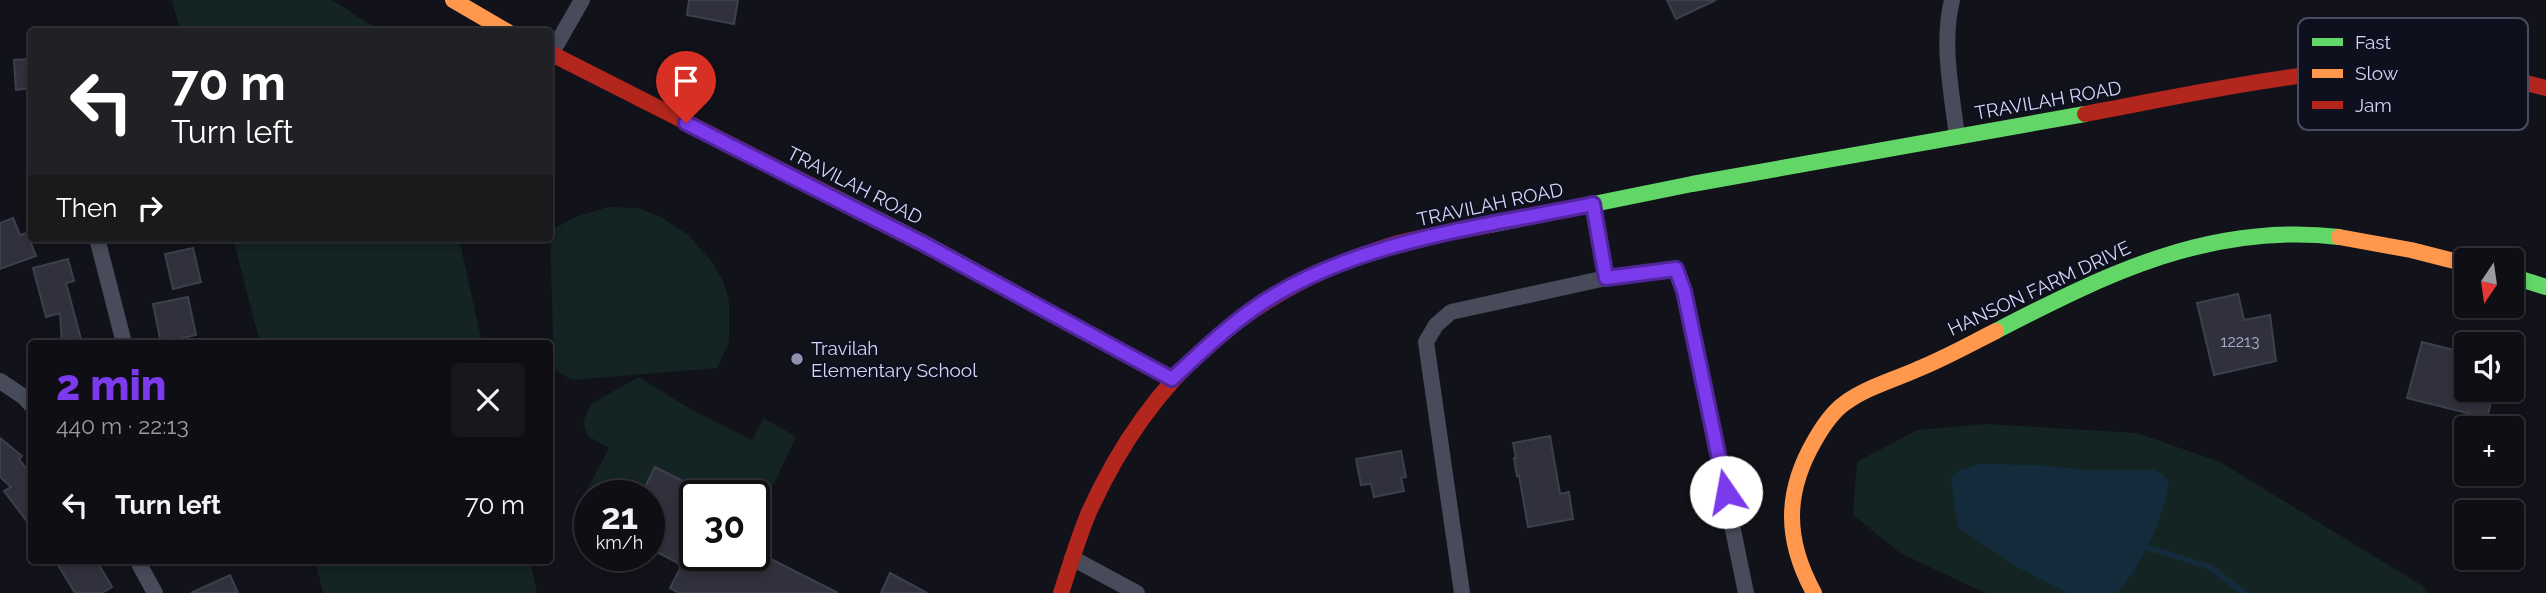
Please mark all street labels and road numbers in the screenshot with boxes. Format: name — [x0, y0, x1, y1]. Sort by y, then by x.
street label: TRAVILAH ROAD — [1973, 76, 2123, 124]
street label: TRAVILAH ROAD — [784, 141, 926, 229]
street label: TRAVILAH ROAD — [1415, 178, 1565, 230]
street label: HANSON FARM DRIVE — [1944, 236, 2134, 340]

